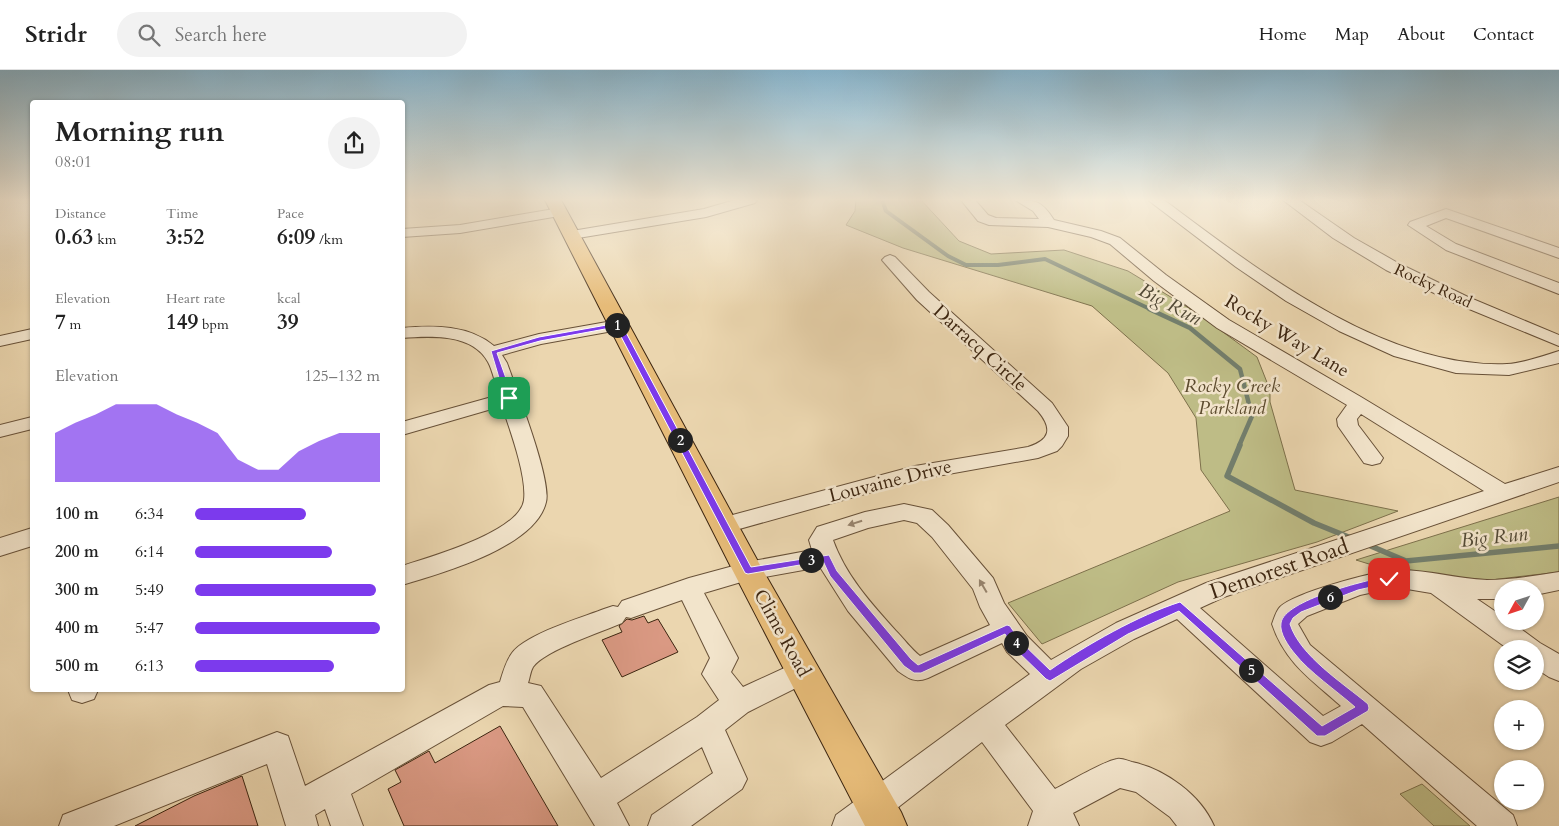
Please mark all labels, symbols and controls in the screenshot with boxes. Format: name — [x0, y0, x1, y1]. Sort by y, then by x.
search box — [117, 12, 467, 57]
text: Stridr — [25, 18, 87, 51]
icon: search — [135, 21, 163, 49]
text: Search here — [175, 22, 267, 48]
text: Home — [1259, 22, 1307, 47]
text: Map — [1335, 22, 1369, 47]
text: About — [1397, 22, 1445, 47]
text: Contact — [1473, 22, 1534, 47]
text: Morning run — [55, 113, 224, 151]
button: share — [328, 117, 380, 169]
text: 08:01 — [55, 151, 92, 173]
text: Distance — [55, 204, 106, 223]
text: Time — [166, 204, 198, 223]
text: Pace — [277, 204, 304, 223]
text: 0.63 — [55, 223, 93, 252]
text: 3:52 — [166, 223, 204, 252]
text: 6:09 — [277, 223, 315, 252]
text: km — [93, 230, 116, 249]
text: /km — [315, 230, 343, 249]
street label: Rocky Road — [1391, 258, 1476, 314]
water label: Big Run — [1134, 276, 1206, 332]
text: Elevation — [55, 289, 111, 308]
text: Heart rate — [166, 289, 225, 308]
text: kcal — [277, 289, 301, 308]
street label: Rocky Way Lane — [1220, 289, 1354, 383]
street label: Darracq Circle — [927, 299, 1033, 397]
text: 7 — [55, 308, 66, 337]
text: 149 — [166, 308, 198, 337]
text: 39 — [277, 308, 299, 337]
pin: 1 — [604, 312, 630, 338]
text: m — [66, 315, 81, 334]
text: bpm — [198, 315, 229, 334]
text: 1 — [614, 316, 621, 335]
text: Elevation — [55, 365, 119, 387]
text: 125–132 m — [304, 365, 380, 387]
park label: Rocky Creek Parkland — [1184, 373, 1281, 421]
pin — [488, 377, 530, 419]
icon: arrive — [495, 384, 523, 412]
pin: 2 — [668, 428, 692, 452]
text: 2 — [677, 431, 684, 450]
street label: Louvaine Drive — [826, 453, 954, 509]
text: 100 m — [55, 503, 99, 525]
text: 6:34 — [135, 503, 164, 525]
one-way arrow — [848, 520, 863, 527]
water label: Big Run — [1459, 520, 1529, 554]
street label: Demorest Road — [1206, 531, 1353, 607]
text: 200 m — [55, 541, 99, 563]
text: 6:14 — [135, 541, 164, 563]
pin: 3 — [798, 548, 824, 572]
text: 3 — [808, 551, 815, 570]
pin — [1368, 558, 1410, 600]
icon: check — [1375, 565, 1403, 593]
text: 300 m — [55, 579, 99, 601]
text: 5:49 — [135, 579, 164, 601]
one-way arrow — [979, 580, 988, 593]
north arrow — [1494, 580, 1544, 630]
map controls — [1494, 580, 1544, 810]
pin: 6 — [1318, 584, 1342, 610]
street label: Clime Road — [747, 585, 817, 681]
text: 6 — [1327, 588, 1334, 607]
text: 400 m — [55, 617, 99, 639]
text: 5:47 — [135, 617, 164, 639]
pin: 4 — [1004, 630, 1028, 656]
text: 4 — [1013, 634, 1020, 653]
button: layers — [1494, 640, 1544, 690]
text: 500 m — [55, 655, 99, 677]
text: 6:13 — [135, 655, 164, 677]
pin: 5 — [1238, 658, 1264, 682]
text: 5 — [1248, 661, 1255, 680]
button: + — [1494, 700, 1544, 750]
button: − — [1494, 760, 1544, 810]

